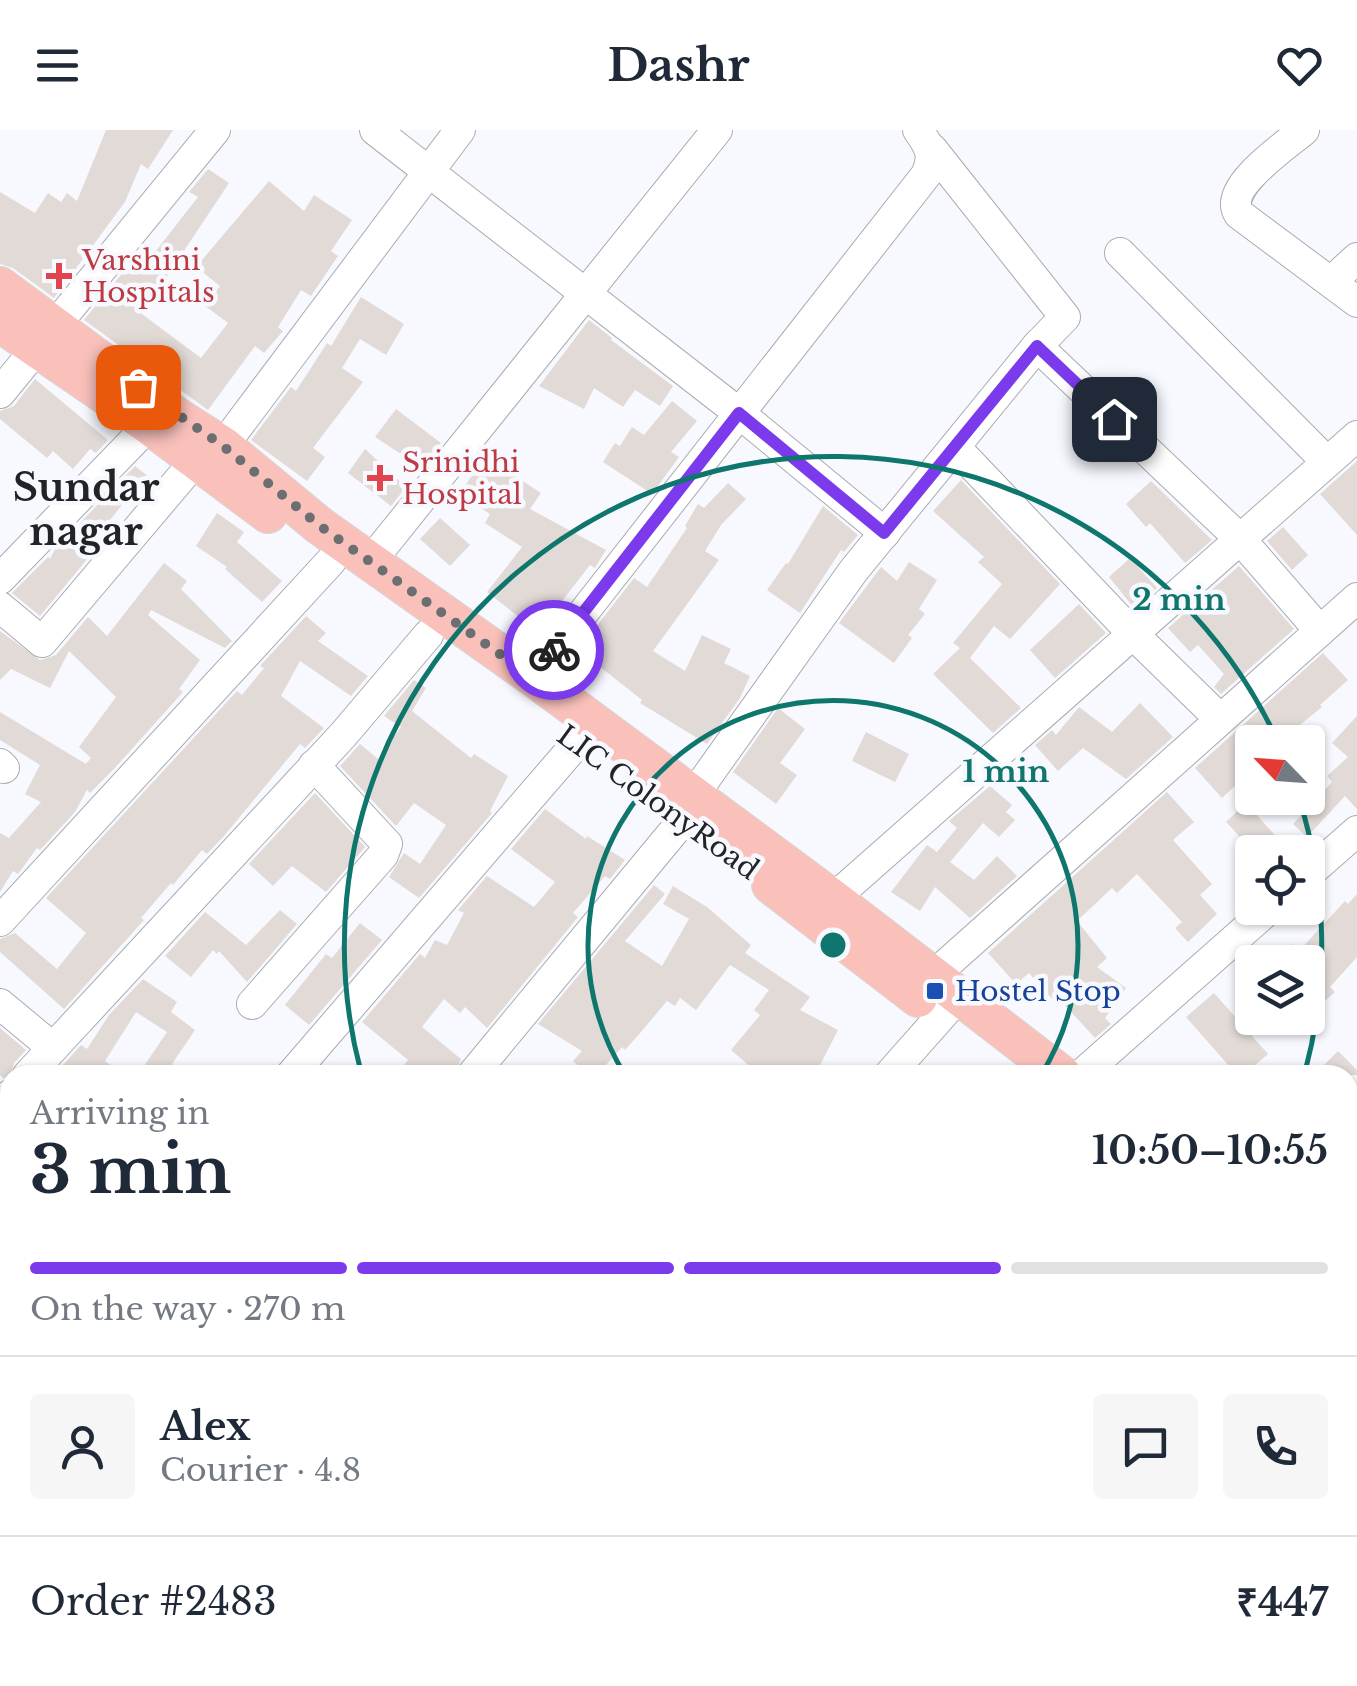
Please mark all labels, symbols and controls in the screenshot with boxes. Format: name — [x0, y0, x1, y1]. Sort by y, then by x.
text: Dashr — [607, 37, 750, 93]
icon: menu — [30, 38, 85, 93]
icon: heart — [1272, 38, 1327, 93]
place label: Varshini Hospitals — [81, 243, 215, 310]
marker: Varshini Hospitals — [46, 263, 72, 289]
pin — [96, 345, 181, 430]
icon: bag — [111, 360, 166, 415]
pin — [1072, 377, 1157, 462]
icon: home — [1087, 392, 1142, 447]
place label: Srinidhi Hospital — [402, 445, 522, 512]
district label: Sundar nagar — [13, 464, 159, 555]
marker: Srinidhi Hospital — [367, 465, 393, 491]
text: 2 min — [1132, 581, 1226, 618]
courier — [504, 600, 604, 700]
icon: bike — [527, 623, 582, 678]
street label: LIC ColonyRoad — [550, 718, 765, 887]
north arrow — [1235, 725, 1325, 815]
map controls — [1235, 725, 1325, 1035]
text: 1 min — [963, 753, 1050, 790]
button: locate — [1235, 835, 1325, 925]
centre of rings — [815, 927, 851, 963]
button: layers — [1235, 945, 1325, 1035]
place label: Hostel Stop — [955, 974, 1121, 1009]
marker: Hostel Stop — [924, 980, 946, 1002]
text: Arriving in — [30, 1093, 209, 1133]
text: 10:50–10:55 — [1092, 1127, 1328, 1174]
text: 3 min — [30, 1130, 231, 1211]
text: On the way · 270 m — [30, 1289, 345, 1329]
button: person — [30, 1394, 135, 1499]
button: chat — [1093, 1394, 1198, 1499]
button: phone — [1223, 1394, 1328, 1499]
text: Alex — [160, 1403, 251, 1450]
text: Courier · 4.8 — [160, 1450, 361, 1490]
text: Order #2483 — [30, 1578, 277, 1625]
text: ₹447 — [1236, 1579, 1328, 1626]

